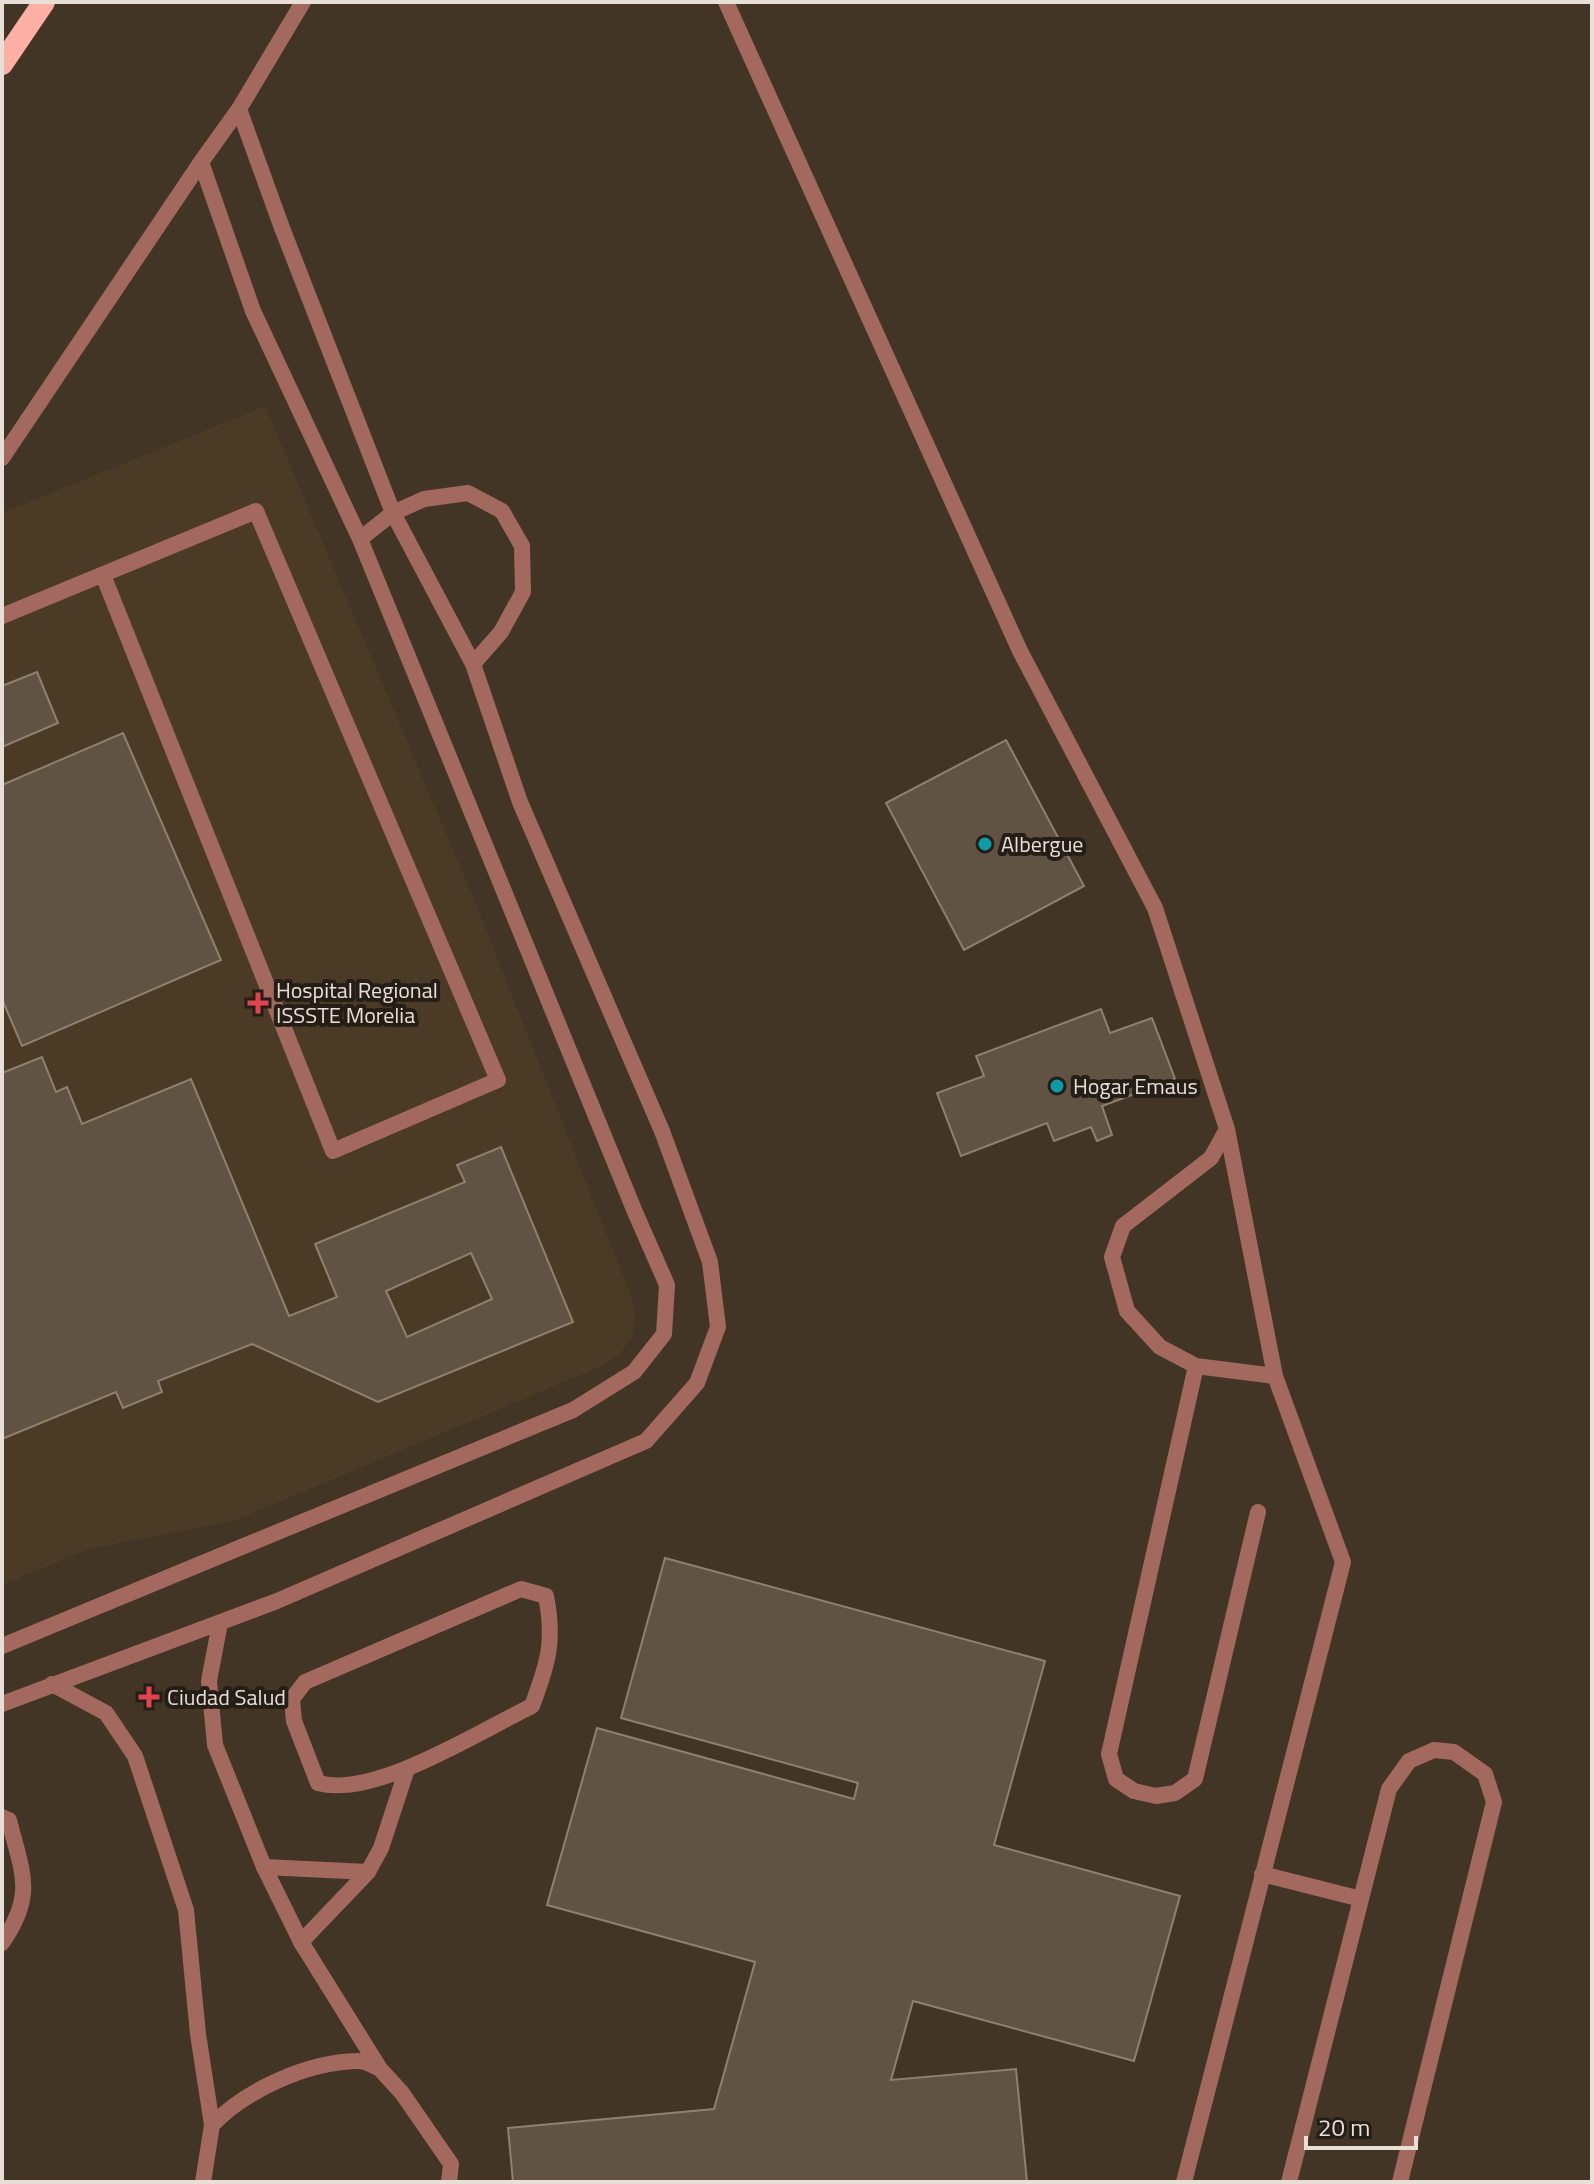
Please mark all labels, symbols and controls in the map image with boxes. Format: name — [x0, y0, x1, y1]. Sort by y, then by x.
place label: Albergue — [1001, 827, 1083, 861]
marker: Albergue — [976, 835, 994, 853]
place label: Hospital Regional ISSSTE Morelia — [276, 973, 438, 1032]
marker: Hospital Regional ISSSTE Morelia — [247, 992, 269, 1014]
place label: Hogar Emaus — [1073, 1069, 1198, 1103]
marker: Hogar Emaus — [1048, 1077, 1066, 1095]
place label: Ciudad Salud — [167, 1680, 286, 1714]
marker: Ciudad Salud — [138, 1686, 160, 1708]
scale bar — [1306, 2100, 1416, 2150]
text: 20 m — [1318, 2109, 1370, 2145]

